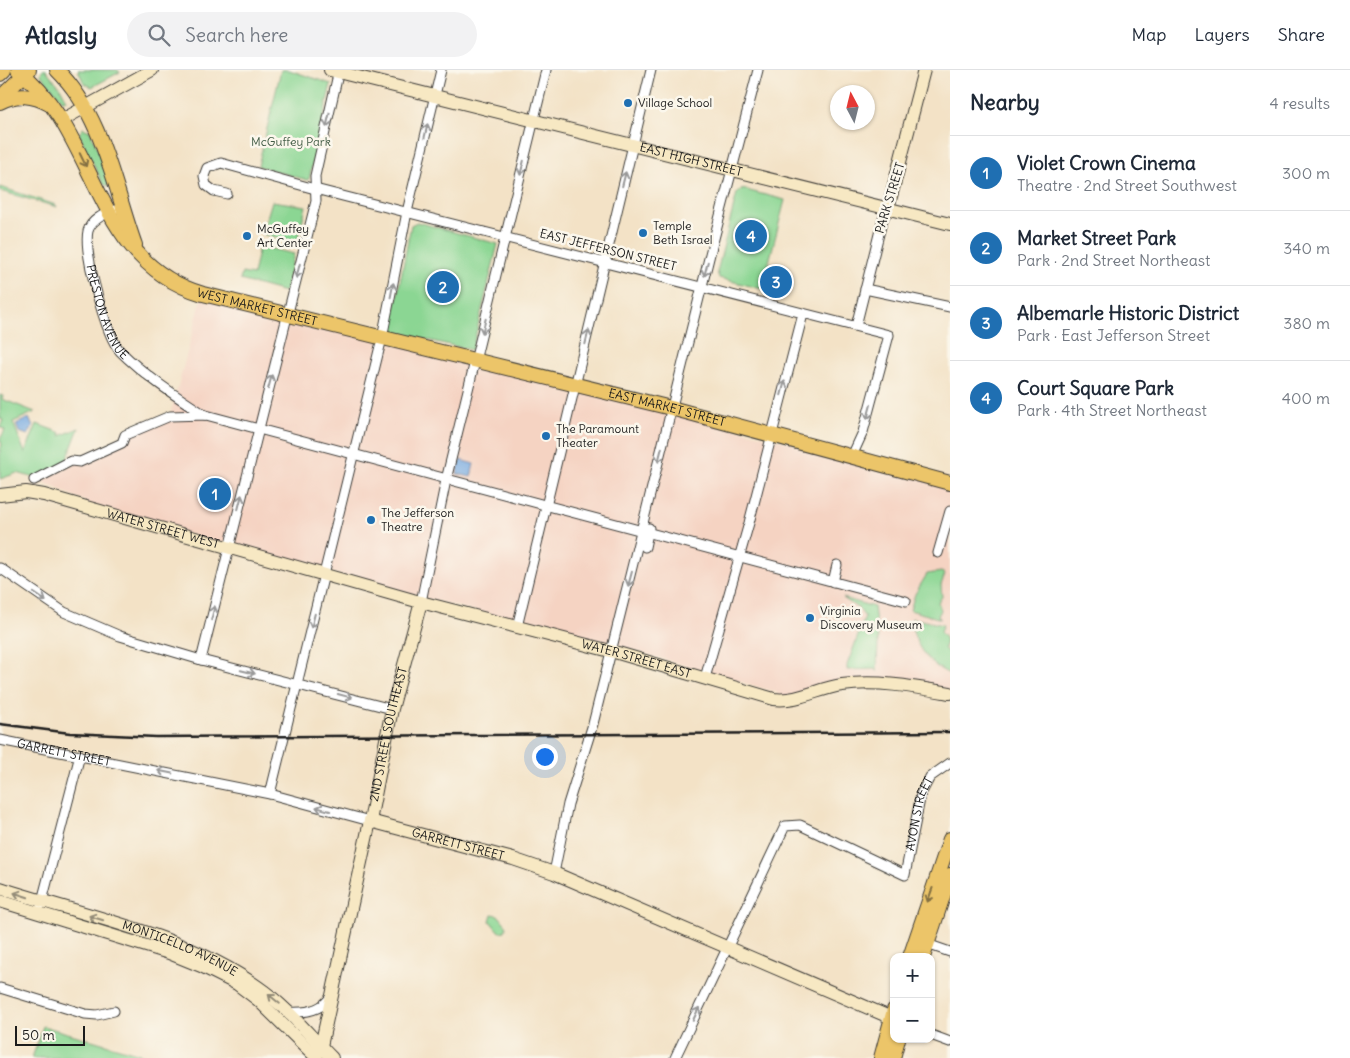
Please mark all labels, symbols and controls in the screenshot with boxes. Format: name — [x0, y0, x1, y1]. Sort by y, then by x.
search box — [127, 12, 477, 57]
text: Atlasly — [25, 20, 97, 50]
icon: search — [145, 21, 173, 49]
text: Search here — [185, 23, 288, 47]
text: Map — [1131, 23, 1166, 46]
text: Layers — [1194, 23, 1250, 46]
text: Share — [1278, 23, 1325, 46]
north arrow — [830, 85, 875, 130]
text: Nearby — [970, 89, 1040, 116]
text: 4 results — [1269, 93, 1330, 113]
place label: Village School — [638, 95, 712, 110]
marker: Village School — [622, 97, 634, 109]
one-way arrow — [323, 111, 332, 127]
one-way arrow — [422, 124, 431, 140]
park label: McGuffey Park — [251, 134, 331, 149]
street label: EAST HIGH STREET — [638, 139, 744, 179]
text: Violet Crown Cinema — [1017, 151, 1196, 175]
one-way arrow — [79, 152, 89, 167]
one-way arrow — [517, 159, 526, 175]
street label: PARK STREET — [872, 161, 907, 235]
text: 1 — [983, 163, 989, 183]
text: 300 m — [1282, 163, 1330, 183]
one-way arrow — [620, 172, 629, 188]
text: Theatre · 2nd Street Southwest — [1017, 175, 1237, 195]
pin: 4 — [735, 217, 767, 255]
place label: Temple Beth Israel — [653, 218, 713, 247]
place label: McGuffey Art Center — [257, 221, 313, 250]
street label: EAST JEFFERSON STREET — [538, 225, 678, 274]
text: Market Street Park — [1017, 226, 1176, 250]
marker: Temple Beth Israel — [637, 227, 649, 239]
marker: McGuffey Art Center — [241, 230, 253, 242]
text: 2 — [982, 238, 990, 258]
text: 340 m — [1283, 238, 1330, 258]
text: Park · 2nd Street Northeast — [1017, 250, 1210, 270]
one-way arrow — [701, 261, 710, 277]
one-way arrow — [293, 262, 302, 278]
street label: PRESTON AVENUE — [83, 263, 132, 362]
pin: 3 — [760, 263, 792, 301]
pin: 2 — [427, 268, 459, 306]
one-way arrow — [388, 283, 397, 299]
street label: WEST MARKET STREET — [195, 285, 319, 329]
text: Albemarle Historic District — [1017, 301, 1239, 325]
text: 3 — [981, 313, 991, 333]
text: 380 m — [1283, 313, 1330, 333]
one-way arrow — [479, 318, 489, 334]
text: Park · East Jefferson Street — [1017, 325, 1210, 345]
one-way arrow — [583, 330, 592, 346]
one-way arrow — [266, 374, 275, 390]
text: Court Square Park — [1017, 376, 1174, 400]
one-way arrow — [779, 381, 788, 397]
street label: EAST MARKET STREET — [607, 385, 727, 429]
text: 4 — [981, 388, 991, 408]
text: 400 m — [1282, 388, 1330, 408]
text: Park · 4th Street Northeast — [1017, 400, 1207, 420]
one-way arrow — [863, 403, 873, 419]
place label: The Paramount Theater — [556, 421, 639, 450]
marker: The Paramount Theater — [540, 430, 552, 442]
one-way arrow — [655, 447, 664, 463]
pin: 1 — [199, 475, 231, 513]
one-way arrow — [236, 495, 245, 511]
street label: WATER STREET WEST — [105, 505, 221, 551]
place label: The Jefferson Theatre — [381, 505, 454, 534]
marker: The Jefferson Theatre — [365, 514, 377, 526]
one-way arrow — [624, 571, 634, 587]
one-way arrow — [33, 592, 47, 602]
place label: Virginia Discovery Museum — [820, 603, 923, 632]
one-way arrow — [209, 605, 218, 621]
marker: Virginia Discovery Museum — [804, 612, 816, 624]
one-way arrow — [308, 613, 317, 629]
street label: WATER STREET EAST — [580, 636, 693, 681]
street label: 2ND STREET SOUTHEAST — [366, 665, 410, 802]
one-way arrow — [240, 668, 256, 677]
one-way arrow — [336, 692, 352, 702]
street label: GARRETT STREET — [16, 736, 112, 769]
your location — [532, 744, 558, 770]
one-way arrow — [157, 767, 173, 777]
street label: AVON STREET — [902, 774, 936, 852]
one-way arrow — [315, 803, 331, 813]
street label: GARRETT STREET — [410, 824, 506, 863]
one-way arrow — [925, 887, 934, 902]
one-way arrow — [13, 889, 29, 899]
one-way arrow — [88, 913, 104, 923]
street label: MONTICELLO AVENUE — [121, 917, 240, 979]
map controls — [890, 953, 935, 1043]
button: + — [890, 953, 935, 998]
one-way arrow — [268, 994, 281, 1005]
button: − — [890, 998, 935, 1043]
one-way arrow — [691, 1007, 701, 1022]
scale bar — [15, 1023, 85, 1046]
text: 50 m — [22, 1026, 55, 1044]

